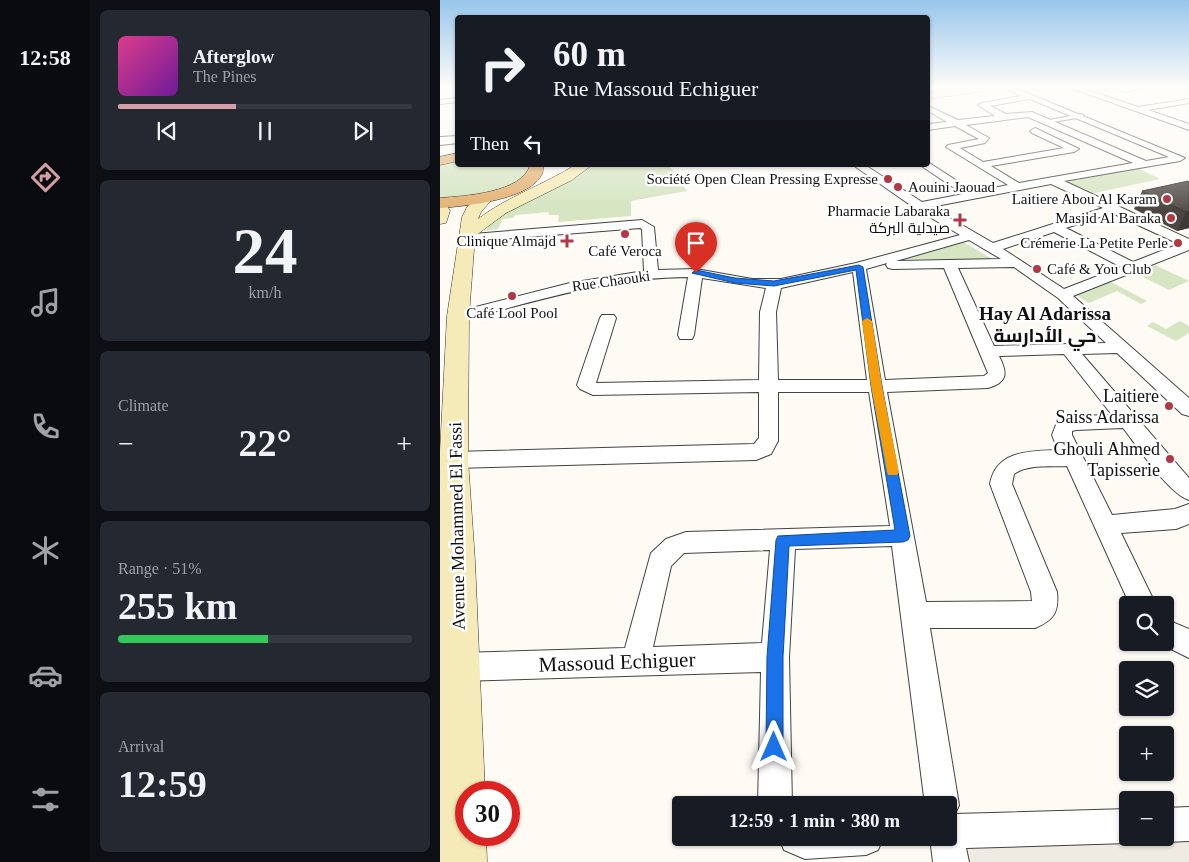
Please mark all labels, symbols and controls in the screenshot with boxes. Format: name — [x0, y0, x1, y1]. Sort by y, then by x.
icon: right — [470, 35, 535, 100]
text: 60 m — [553, 35, 626, 74]
text: 12:58 — [19, 45, 71, 70]
text: Afterglow — [193, 46, 274, 67]
text: The Pines — [193, 68, 257, 85]
text: Rue Massoud Echiguer — [553, 76, 758, 101]
icon: previous — [153, 117, 181, 145]
icon: pause — [251, 117, 279, 145]
icon: next — [349, 117, 377, 145]
icon: left — [519, 130, 547, 158]
text: Then — [470, 133, 509, 154]
icon: directions — [28, 160, 63, 195]
place label: Société Open Clean Pressing Expresse — [646, 171, 878, 187]
marker: Société Open Clean Pressing Expresse — [882, 173, 894, 185]
place label: Aouini Jaouad — [908, 179, 996, 195]
marker: Aouini Jaouad — [892, 181, 904, 193]
place label: Laitiere Abou Al Karam — [1012, 191, 1157, 207]
marker: Laitiere Abou Al Karam — [1161, 193, 1173, 205]
place label: Pharmacie Labaraka صيدلية البركة — [827, 203, 950, 237]
place label: Masjid Al Baraka — [1055, 210, 1161, 226]
marker: Masjid Al Baraka — [1165, 212, 1177, 224]
marker: Pharmacie Labaraka صيدلية البركة — [954, 214, 966, 226]
text: 24 — [233, 215, 298, 287]
pin — [675, 222, 717, 273]
marker: Café Veroca — [619, 228, 631, 240]
icon: arrive — [682, 229, 710, 257]
place label: Clinique Almajd — [456, 233, 556, 249]
marker: Clinique Almajd — [560, 234, 574, 248]
place label: Crémerie La Petite Perle — [1020, 235, 1168, 251]
marker: Crémerie La Petite Perle — [1172, 237, 1184, 249]
place label: Café Veroca — [588, 243, 662, 259]
place label: Café & You Club — [1047, 261, 1151, 277]
marker: Café & You Club — [1031, 263, 1043, 275]
street label: Rue Chaouki — [571, 268, 651, 294]
text: km/h — [249, 284, 281, 301]
icon: music — [28, 285, 63, 320]
marker: Café Lool Pool — [506, 290, 518, 302]
district label: Hay Al Adarissa حي الأدارسة — [979, 303, 1111, 351]
place label: Café Lool Pool — [466, 305, 558, 321]
place label: Laitiere Saiss Adarissa — [1056, 386, 1159, 427]
text: Climate — [118, 397, 169, 414]
marker: Laitiere Saiss Adarissa — [1163, 400, 1175, 412]
icon: phone — [28, 409, 63, 444]
text: 22° — [238, 422, 292, 464]
street label: Avenue Mohammed El Fassi — [445, 422, 469, 630]
text: − — [118, 428, 134, 459]
text: + — [396, 428, 412, 459]
place label: Ghouli Ahmed Tapisserie — [1054, 439, 1160, 480]
marker: Ghouli Ahmed Tapisserie — [1164, 453, 1176, 465]
icon: climate — [28, 533, 63, 568]
text: Range · 51% — [118, 560, 202, 577]
text: 255 km — [118, 585, 237, 627]
map controls — [1119, 596, 1174, 846]
button: search — [1119, 596, 1174, 651]
street label: Massoud Echiguer — [538, 647, 696, 677]
icon: car — [28, 658, 63, 693]
button: layers — [1119, 661, 1174, 716]
position arrow — [747, 720, 799, 772]
button: + — [1119, 726, 1174, 781]
text: Arrival — [118, 738, 164, 755]
text: 12:59 — [118, 763, 207, 805]
speed limit sign: 30 — [455, 781, 520, 846]
icon: filters — [28, 782, 63, 817]
button: − — [1119, 791, 1174, 846]
text: 12:59 · 1 min · 380 m — [729, 810, 900, 831]

